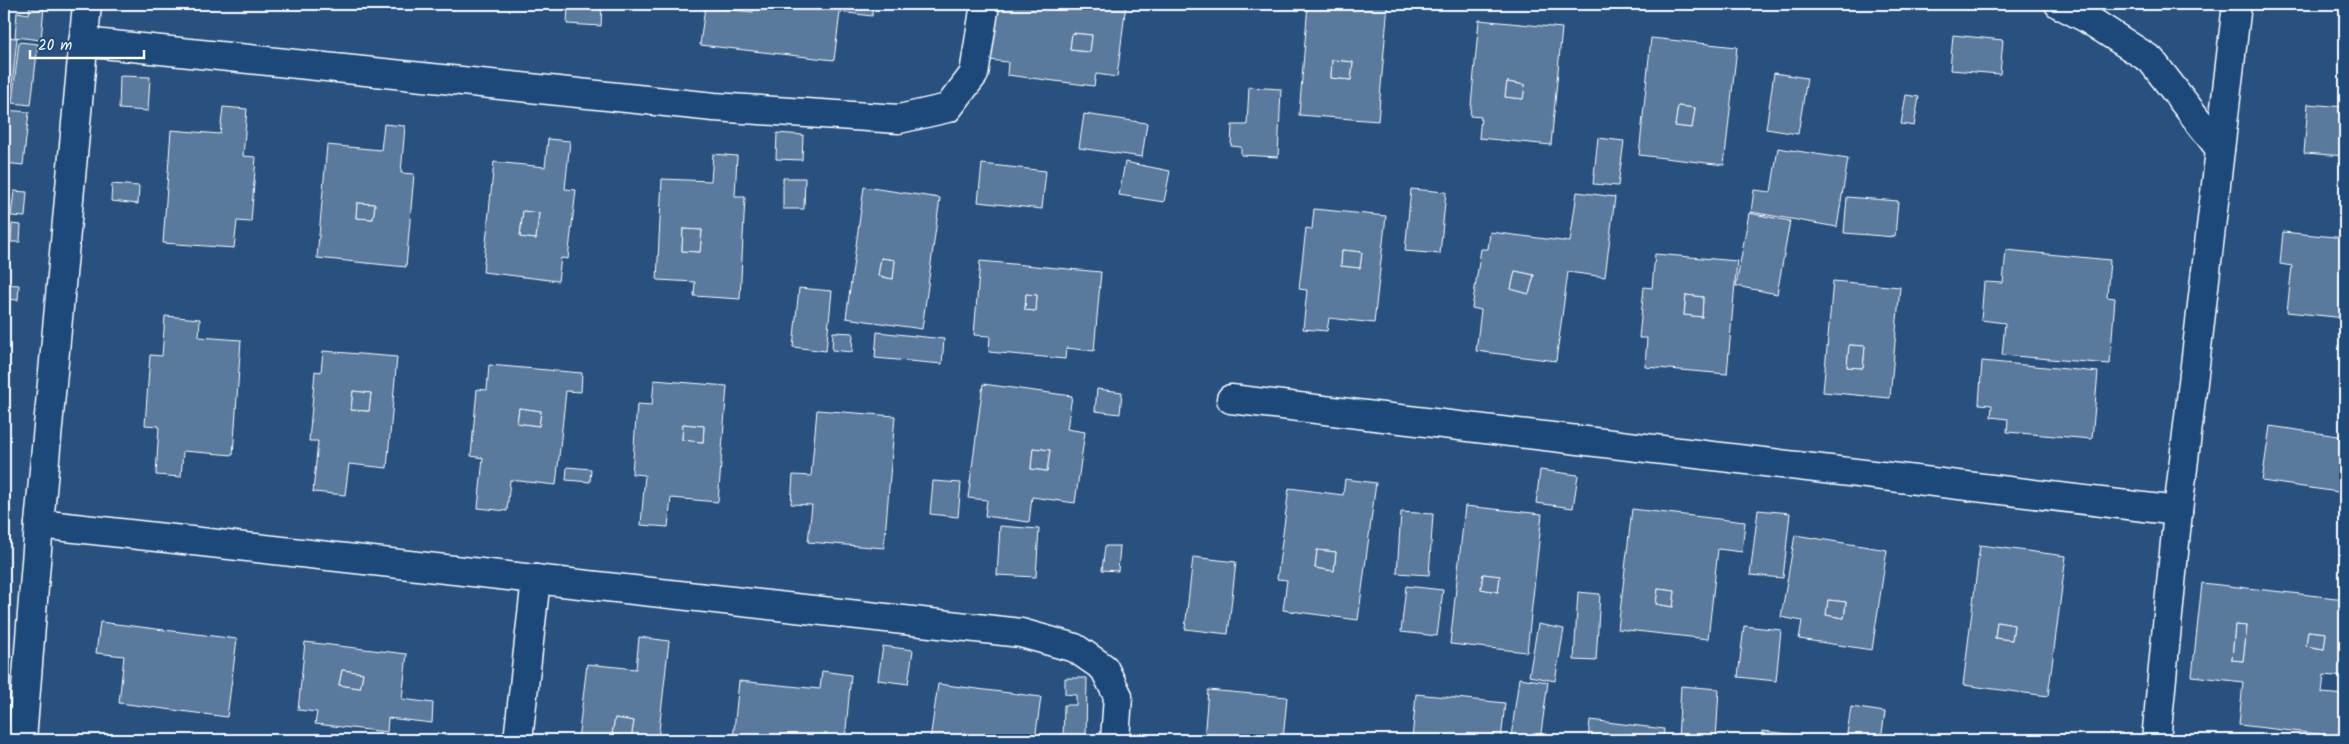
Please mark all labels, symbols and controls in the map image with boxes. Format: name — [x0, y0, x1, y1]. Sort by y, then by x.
scale bar — [30, 28, 144, 60]
text: 20 m — [38, 34, 72, 58]

